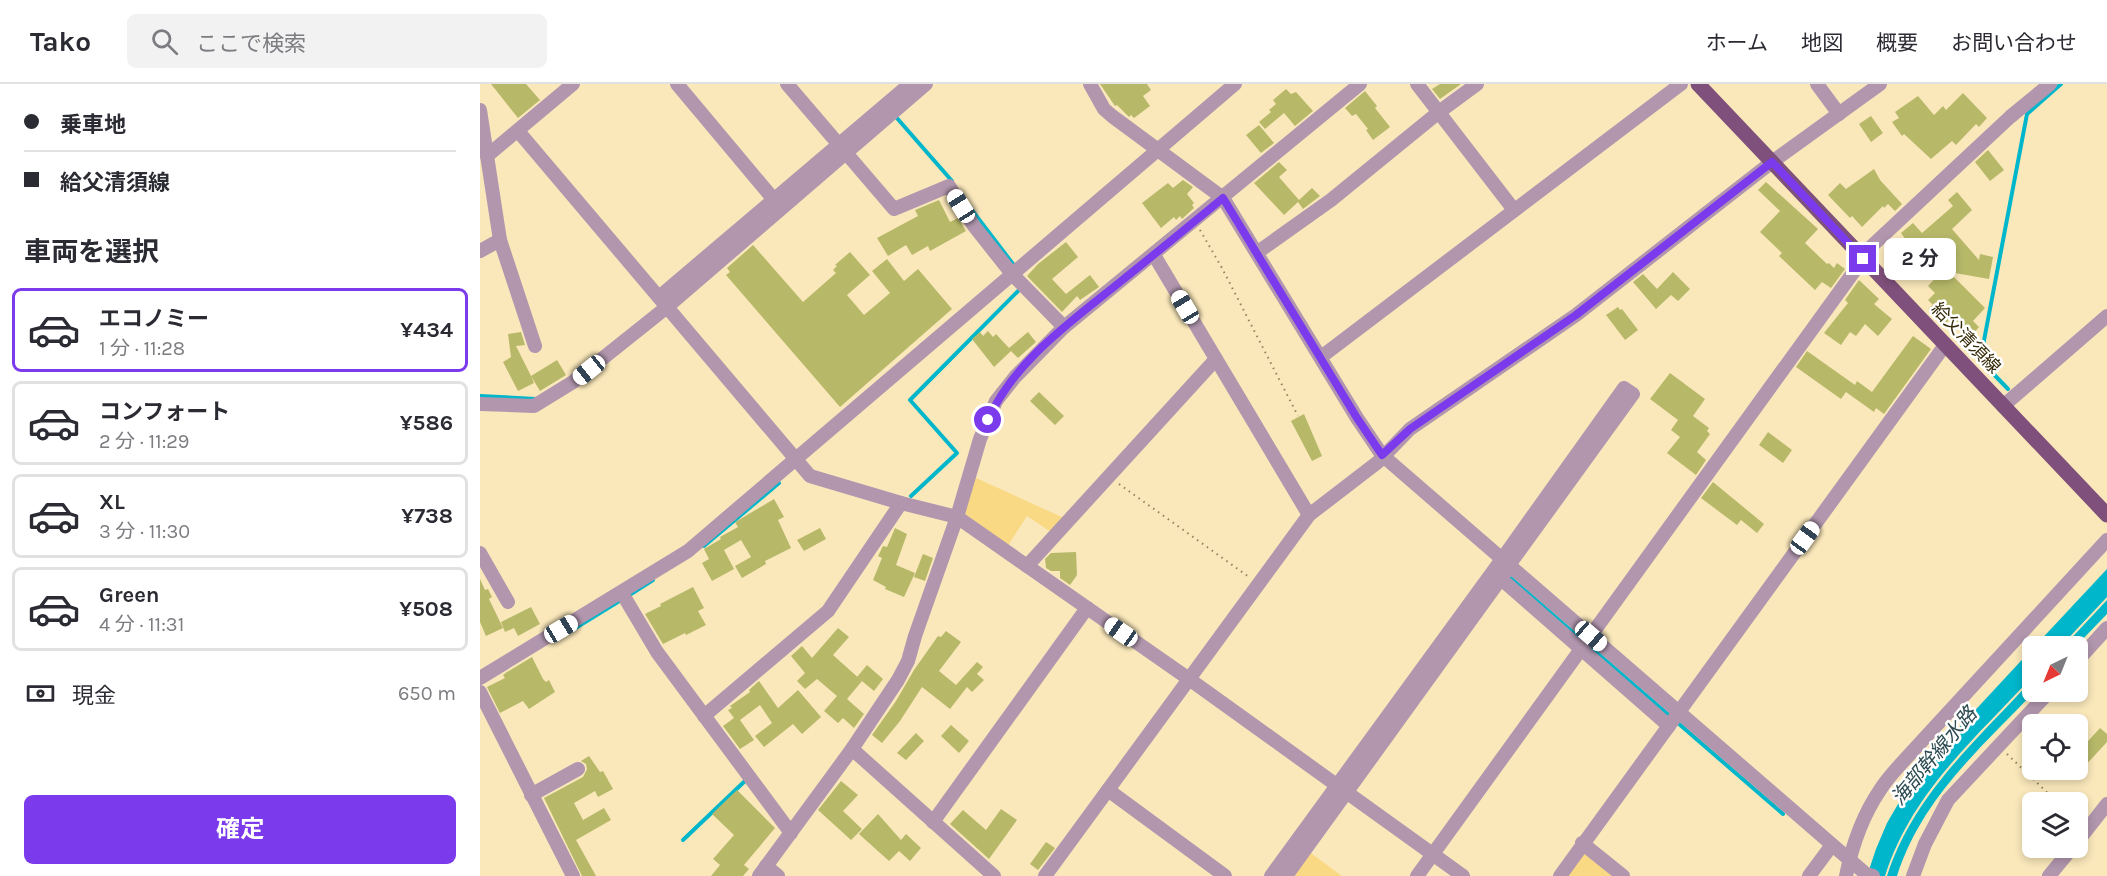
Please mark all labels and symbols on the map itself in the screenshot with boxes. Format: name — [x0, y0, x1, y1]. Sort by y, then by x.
car — [944, 186, 978, 226]
callout: 2 分 — [1884, 238, 1956, 280]
route end — [1849, 245, 1876, 272]
car — [1168, 287, 1202, 327]
street label: 給父清須線 — [1927, 298, 2005, 378]
car — [569, 352, 609, 388]
route start — [974, 406, 1001, 433]
car — [1787, 518, 1823, 558]
car — [541, 612, 581, 646]
car — [1101, 614, 1141, 650]
car — [1572, 617, 1610, 655]
north arrow — [2022, 636, 2088, 702]
water label: 海部幹線水路 — [1887, 701, 1983, 809]

